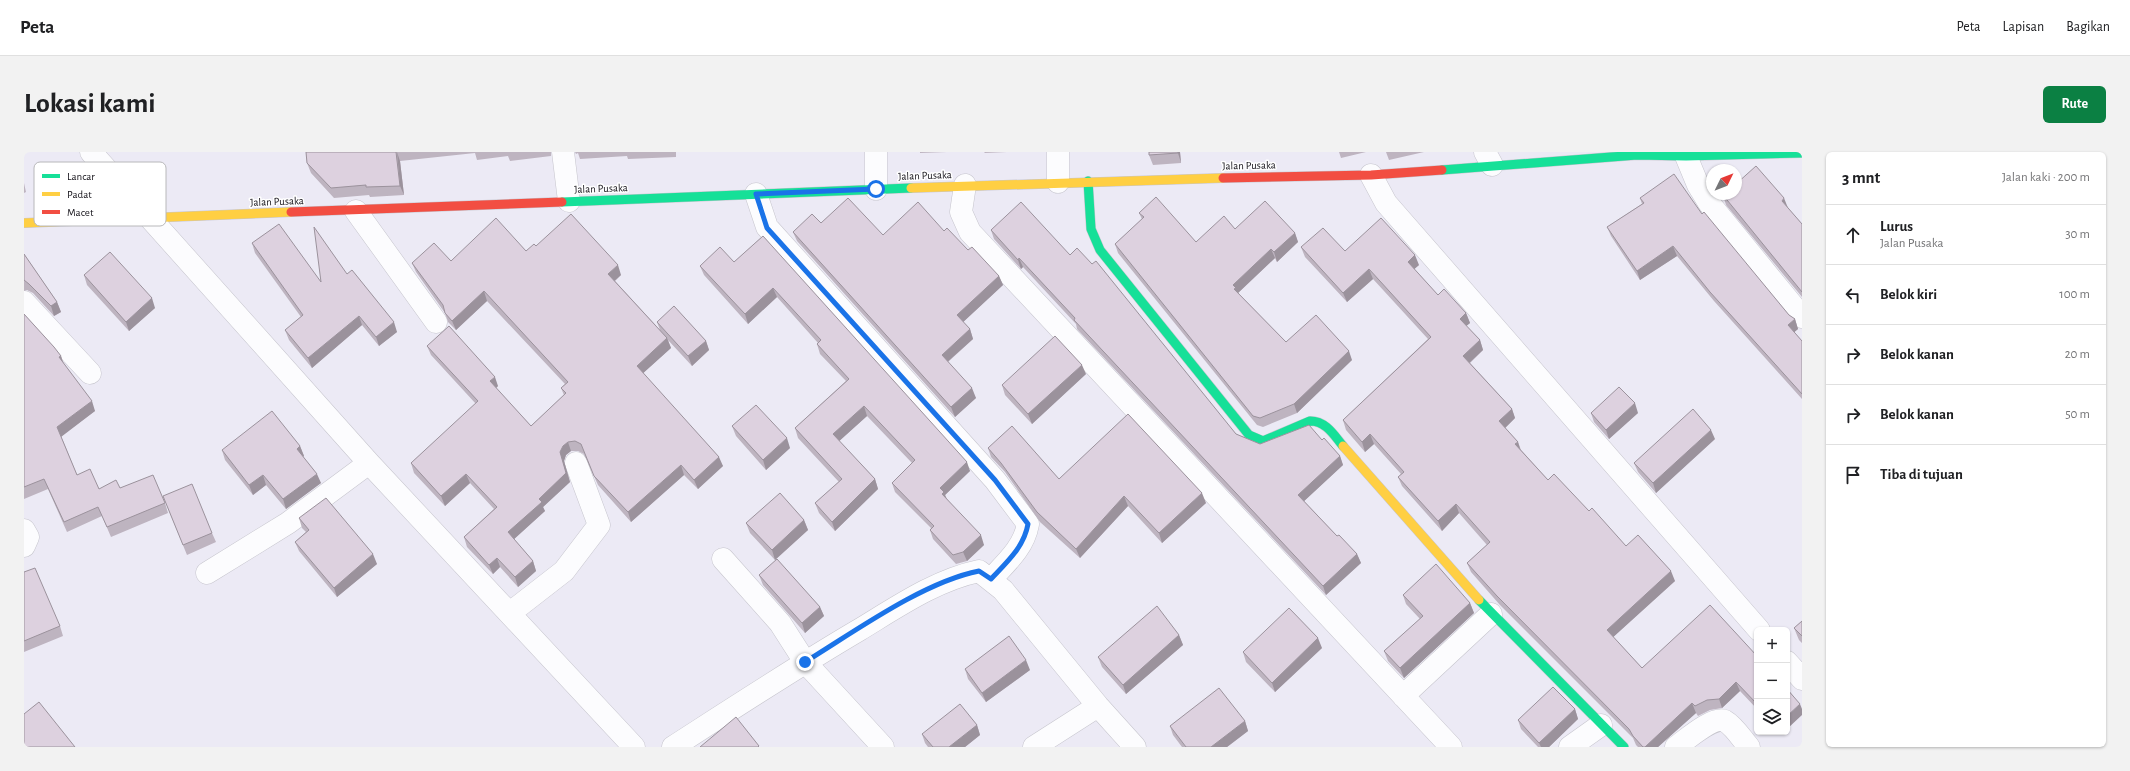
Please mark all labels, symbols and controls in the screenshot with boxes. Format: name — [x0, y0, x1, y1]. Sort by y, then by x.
text: Peta — [20, 18, 54, 37]
text: Peta — [1957, 20, 1981, 34]
text: Lapisan — [2003, 20, 2044, 34]
text: Bagikan — [2066, 20, 2110, 34]
button: Rute — [2043, 86, 2106, 123]
text: Lokasi kami — [24, 90, 156, 118]
street label: Jalan Pusaka — [1222, 160, 1276, 171]
legend — [34, 162, 166, 226]
north arrow — [1706, 164, 1742, 200]
street label: Jalan Pusaka — [898, 169, 952, 182]
text: 3 mnt — [1842, 169, 1880, 186]
text: Lancar — [67, 171, 95, 182]
text: Jalan kaki · 200 m — [2002, 171, 2090, 184]
route start — [867, 180, 885, 198]
street label: Jalan Pusaka — [574, 182, 628, 195]
text: Padat — [67, 189, 92, 200]
street label: Jalan Pusaka — [250, 195, 304, 208]
text: Macet — [67, 207, 94, 218]
text: Lurus — [1880, 219, 1913, 234]
icon: ahead — [1842, 224, 1864, 246]
text: 30 m — [2065, 228, 2090, 241]
text: Jalan Pusaka — [1880, 237, 1943, 250]
icon: left — [1842, 284, 1864, 306]
text: Belok kiri — [1880, 287, 1937, 302]
text: 100 m — [2059, 288, 2090, 301]
icon: right — [1842, 344, 1864, 366]
text: Belok kanan — [1880, 347, 1954, 362]
text: 20 m — [2065, 348, 2090, 361]
icon: right — [1842, 404, 1864, 426]
text: Belok kanan — [1880, 407, 1954, 422]
text: 50 m — [2065, 408, 2090, 421]
icon: arrive — [1842, 464, 1864, 486]
text: Tiba di tujuan — [1880, 467, 1963, 482]
map controls — [1754, 627, 1790, 735]
button: + — [1754, 627, 1790, 663]
route end — [796, 653, 814, 671]
button: − — [1754, 663, 1790, 699]
button: layers — [1754, 699, 1790, 735]

